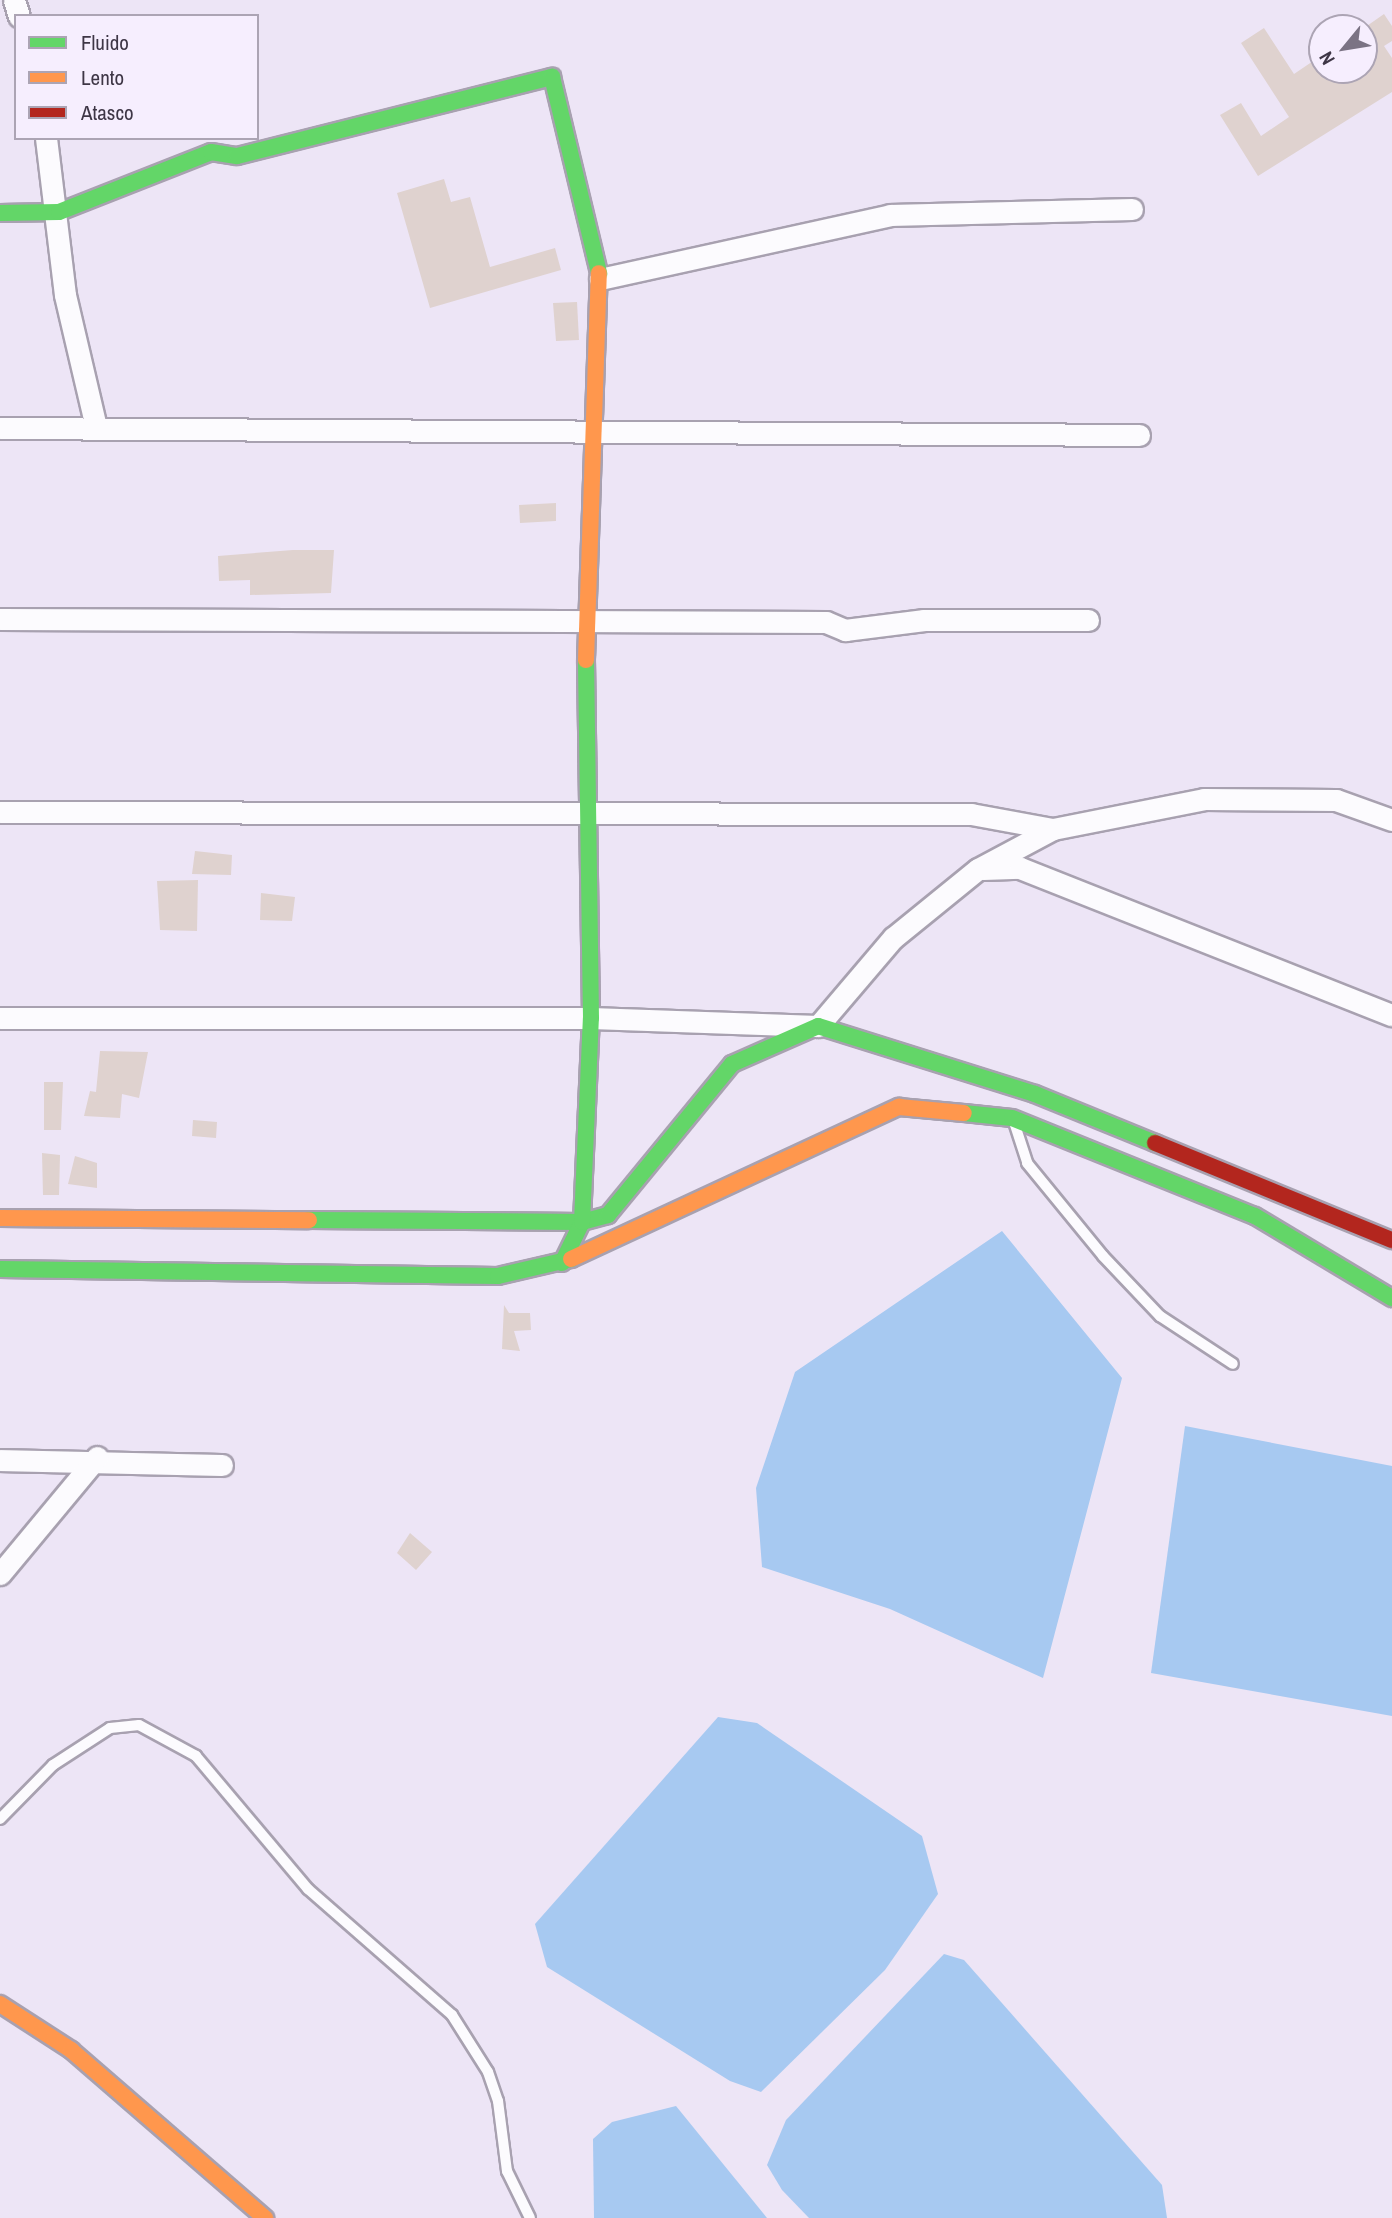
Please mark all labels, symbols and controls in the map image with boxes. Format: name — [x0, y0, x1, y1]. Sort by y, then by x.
legend — [14, 14, 259, 140]
north arrow — [1308, 14, 1378, 84]
text: Fluido — [81, 28, 129, 57]
text: N — [1312, 47, 1341, 70]
text: Lento — [81, 63, 124, 92]
text: Atasco — [81, 98, 134, 127]

